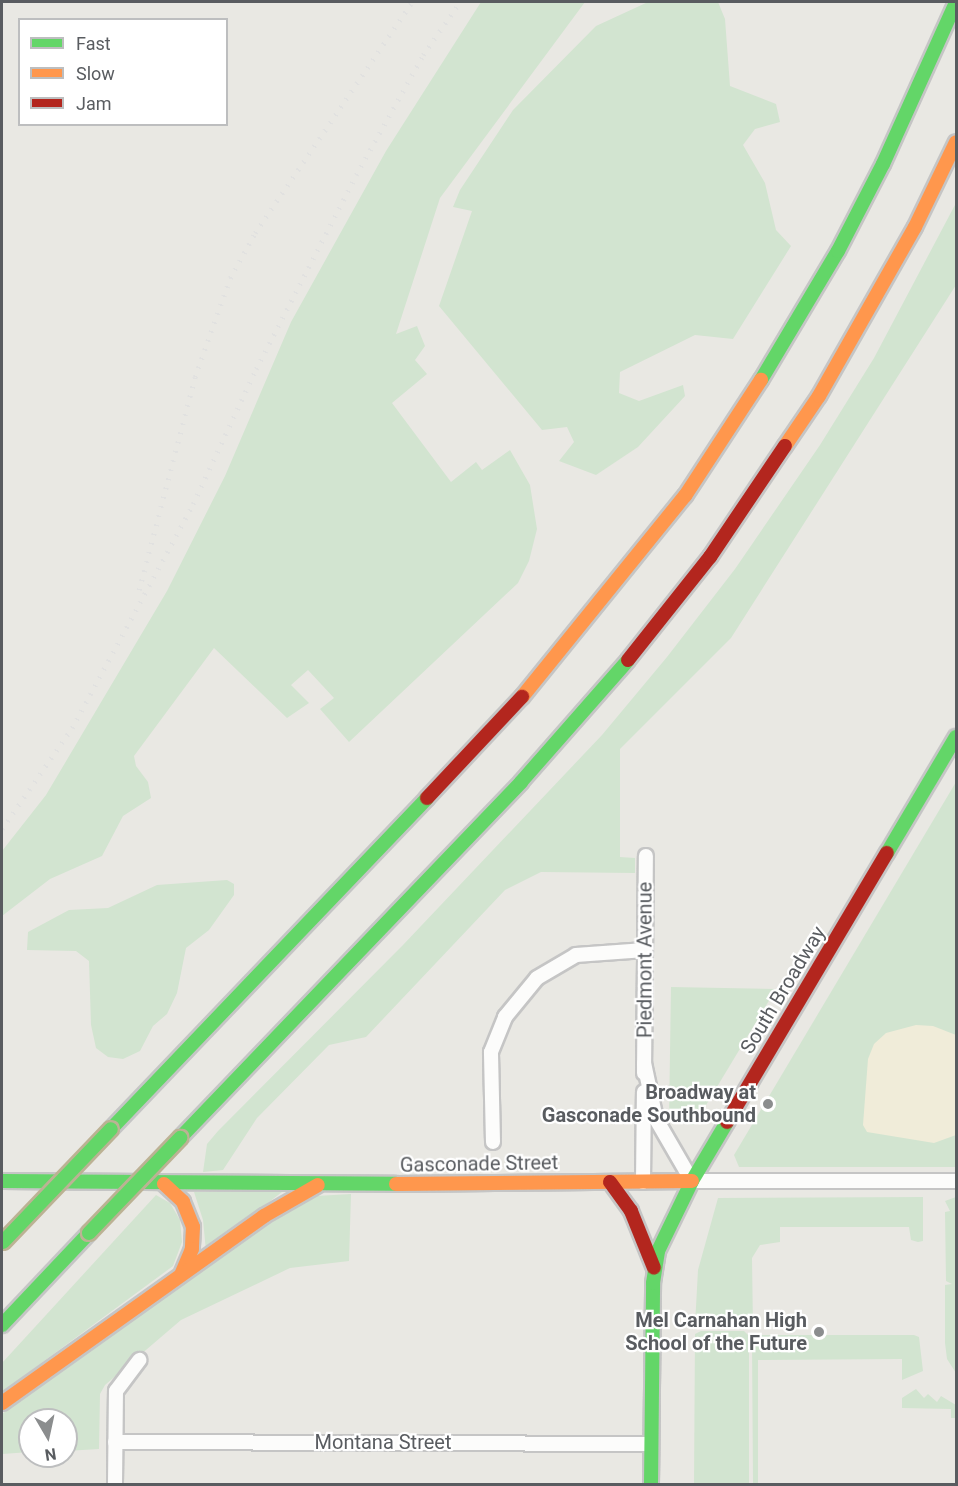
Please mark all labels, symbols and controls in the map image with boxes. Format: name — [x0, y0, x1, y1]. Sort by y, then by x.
legend — [18, 18, 228, 126]
text: Fast — [76, 33, 111, 54]
text: Slow — [76, 63, 115, 84]
text: Jam — [76, 93, 112, 114]
street label: Piedmont Avenue — [633, 882, 657, 1038]
street label: South Broadway — [735, 922, 831, 1058]
place label: Broadway at Gasconade Southbound — [542, 1080, 756, 1127]
marker: Broadway at Gasconade Southbound — [761, 1097, 775, 1111]
street label: Gasconade Street — [400, 1151, 558, 1177]
place label: Mel Carnahan High School of the Future — [625, 1308, 807, 1355]
marker: Mel Carnahan High School of the Future — [812, 1325, 826, 1339]
north arrow — [18, 1408, 78, 1468]
street label: Montana Street — [315, 1430, 451, 1454]
text: N — [44, 1444, 58, 1465]

